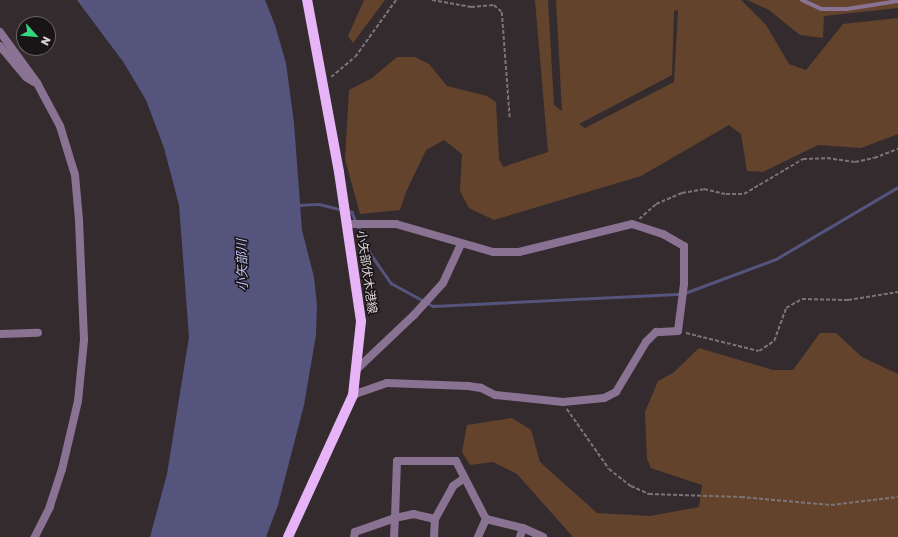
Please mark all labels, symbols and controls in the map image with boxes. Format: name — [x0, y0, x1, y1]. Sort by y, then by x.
north arrow — [16, 16, 56, 56]
text: N — [39, 35, 54, 48]
street label: 小矢部伏木港線 — [354, 229, 380, 315]
water label: 小矢部川 — [234, 239, 250, 291]

